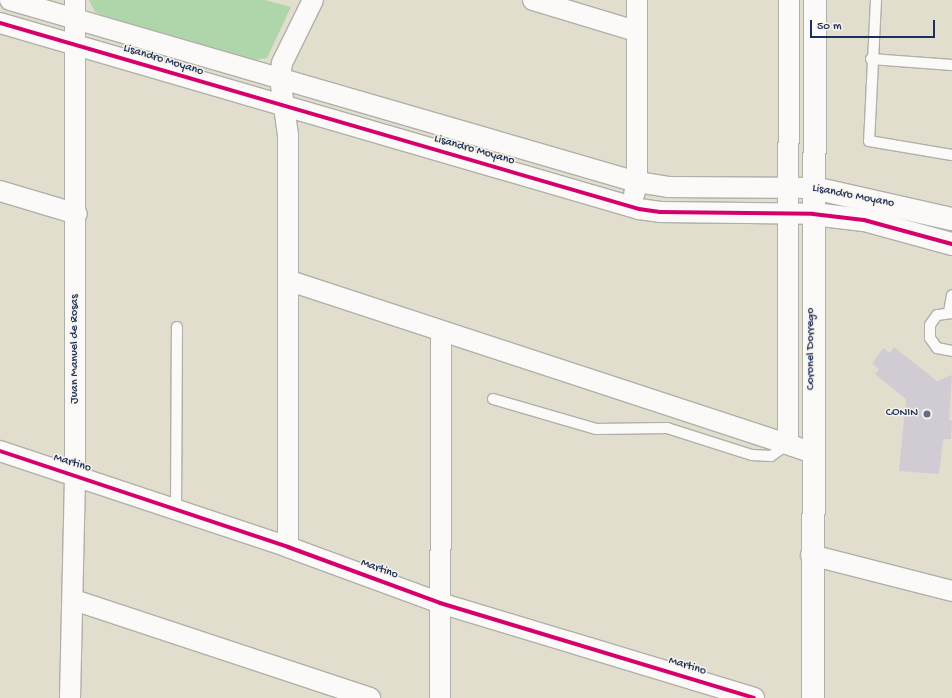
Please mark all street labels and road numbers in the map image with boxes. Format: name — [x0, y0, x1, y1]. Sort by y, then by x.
street label: Lisandro Moyano — [121, 42, 205, 80]
street label: Lisandro Moyano — [432, 133, 516, 169]
street label: Lisandro Moyano — [811, 182, 895, 212]
street label: Juan Manuel de Rosas — [69, 294, 83, 404]
street label: Coronel Dorrego — [805, 308, 819, 390]
street label: Martino — [51, 451, 93, 477]
street label: Martino — [358, 557, 400, 583]
street label: Martino — [666, 654, 708, 680]

